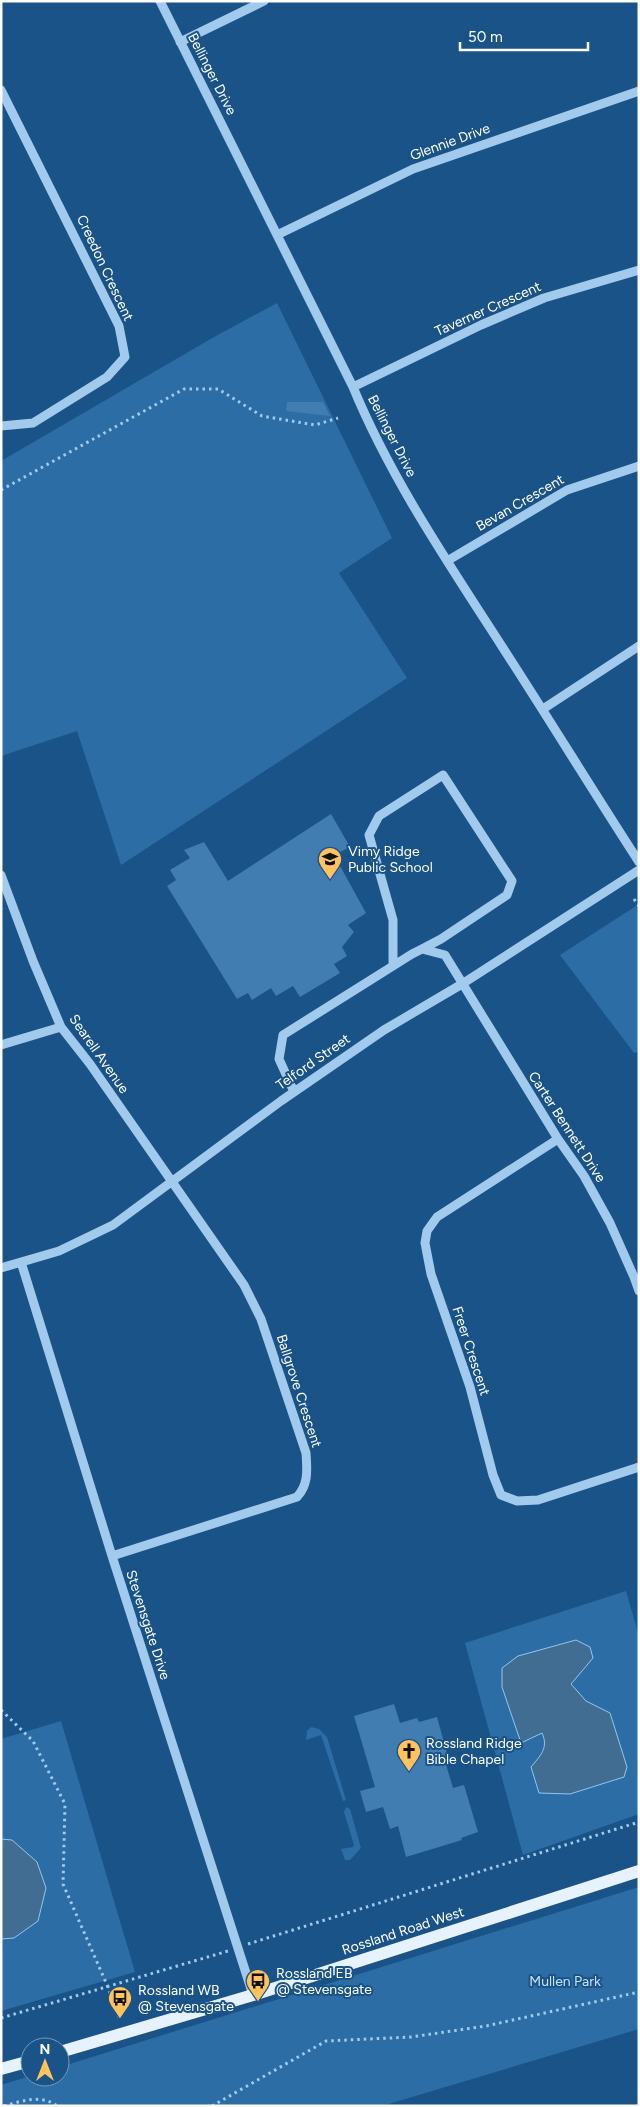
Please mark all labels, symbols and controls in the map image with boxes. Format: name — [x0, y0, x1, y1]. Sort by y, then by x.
scale bar — [460, 20, 588, 52]
text: 50 m — [468, 28, 503, 46]
street label: Bellinger Drive — [184, 30, 240, 118]
street label: Glennie Drive — [408, 120, 493, 164]
street label: Creedon Crescent — [73, 212, 137, 324]
street label: Taverner Crescent — [432, 278, 544, 340]
street label: Bellinger Drive — [364, 392, 420, 480]
street label: Bevan Crescent — [473, 471, 567, 535]
place label: Vimy Ridge Public School — [348, 843, 433, 876]
school or university icon: Vimy Ridge Public School — [317, 846, 343, 880]
street label: Searell Avenue — [65, 1011, 133, 1097]
street label: Telford Street — [273, 1030, 353, 1094]
street label: Carter Bennett Drive — [525, 1068, 609, 1186]
street label: Freer Crescent — [449, 1304, 493, 1398]
street label: Ballgrove Crescent — [273, 1332, 325, 1450]
street label: Stevensgate Drive — [122, 1568, 174, 1682]
place label: Rossland Ridge Bible Chapel — [426, 1735, 522, 1768]
church icon: Rossland Ridge Bible Chapel — [396, 1738, 422, 1772]
street label: Rossland Road West — [340, 1903, 466, 1959]
place label: Rossland EB @ Stevensgate — [276, 1965, 372, 1998]
bus stop icon: Rossland EB @ Stevensgate — [245, 1968, 271, 2002]
park label: Mullen Park — [529, 1973, 601, 1990]
place label: Rossland WB @ Stevensgate — [138, 1982, 234, 2015]
bus stop icon: Rossland WB @ Stevensgate — [107, 1985, 133, 2019]
north arrow — [20, 2037, 70, 2087]
text: N — [40, 2041, 50, 2058]

